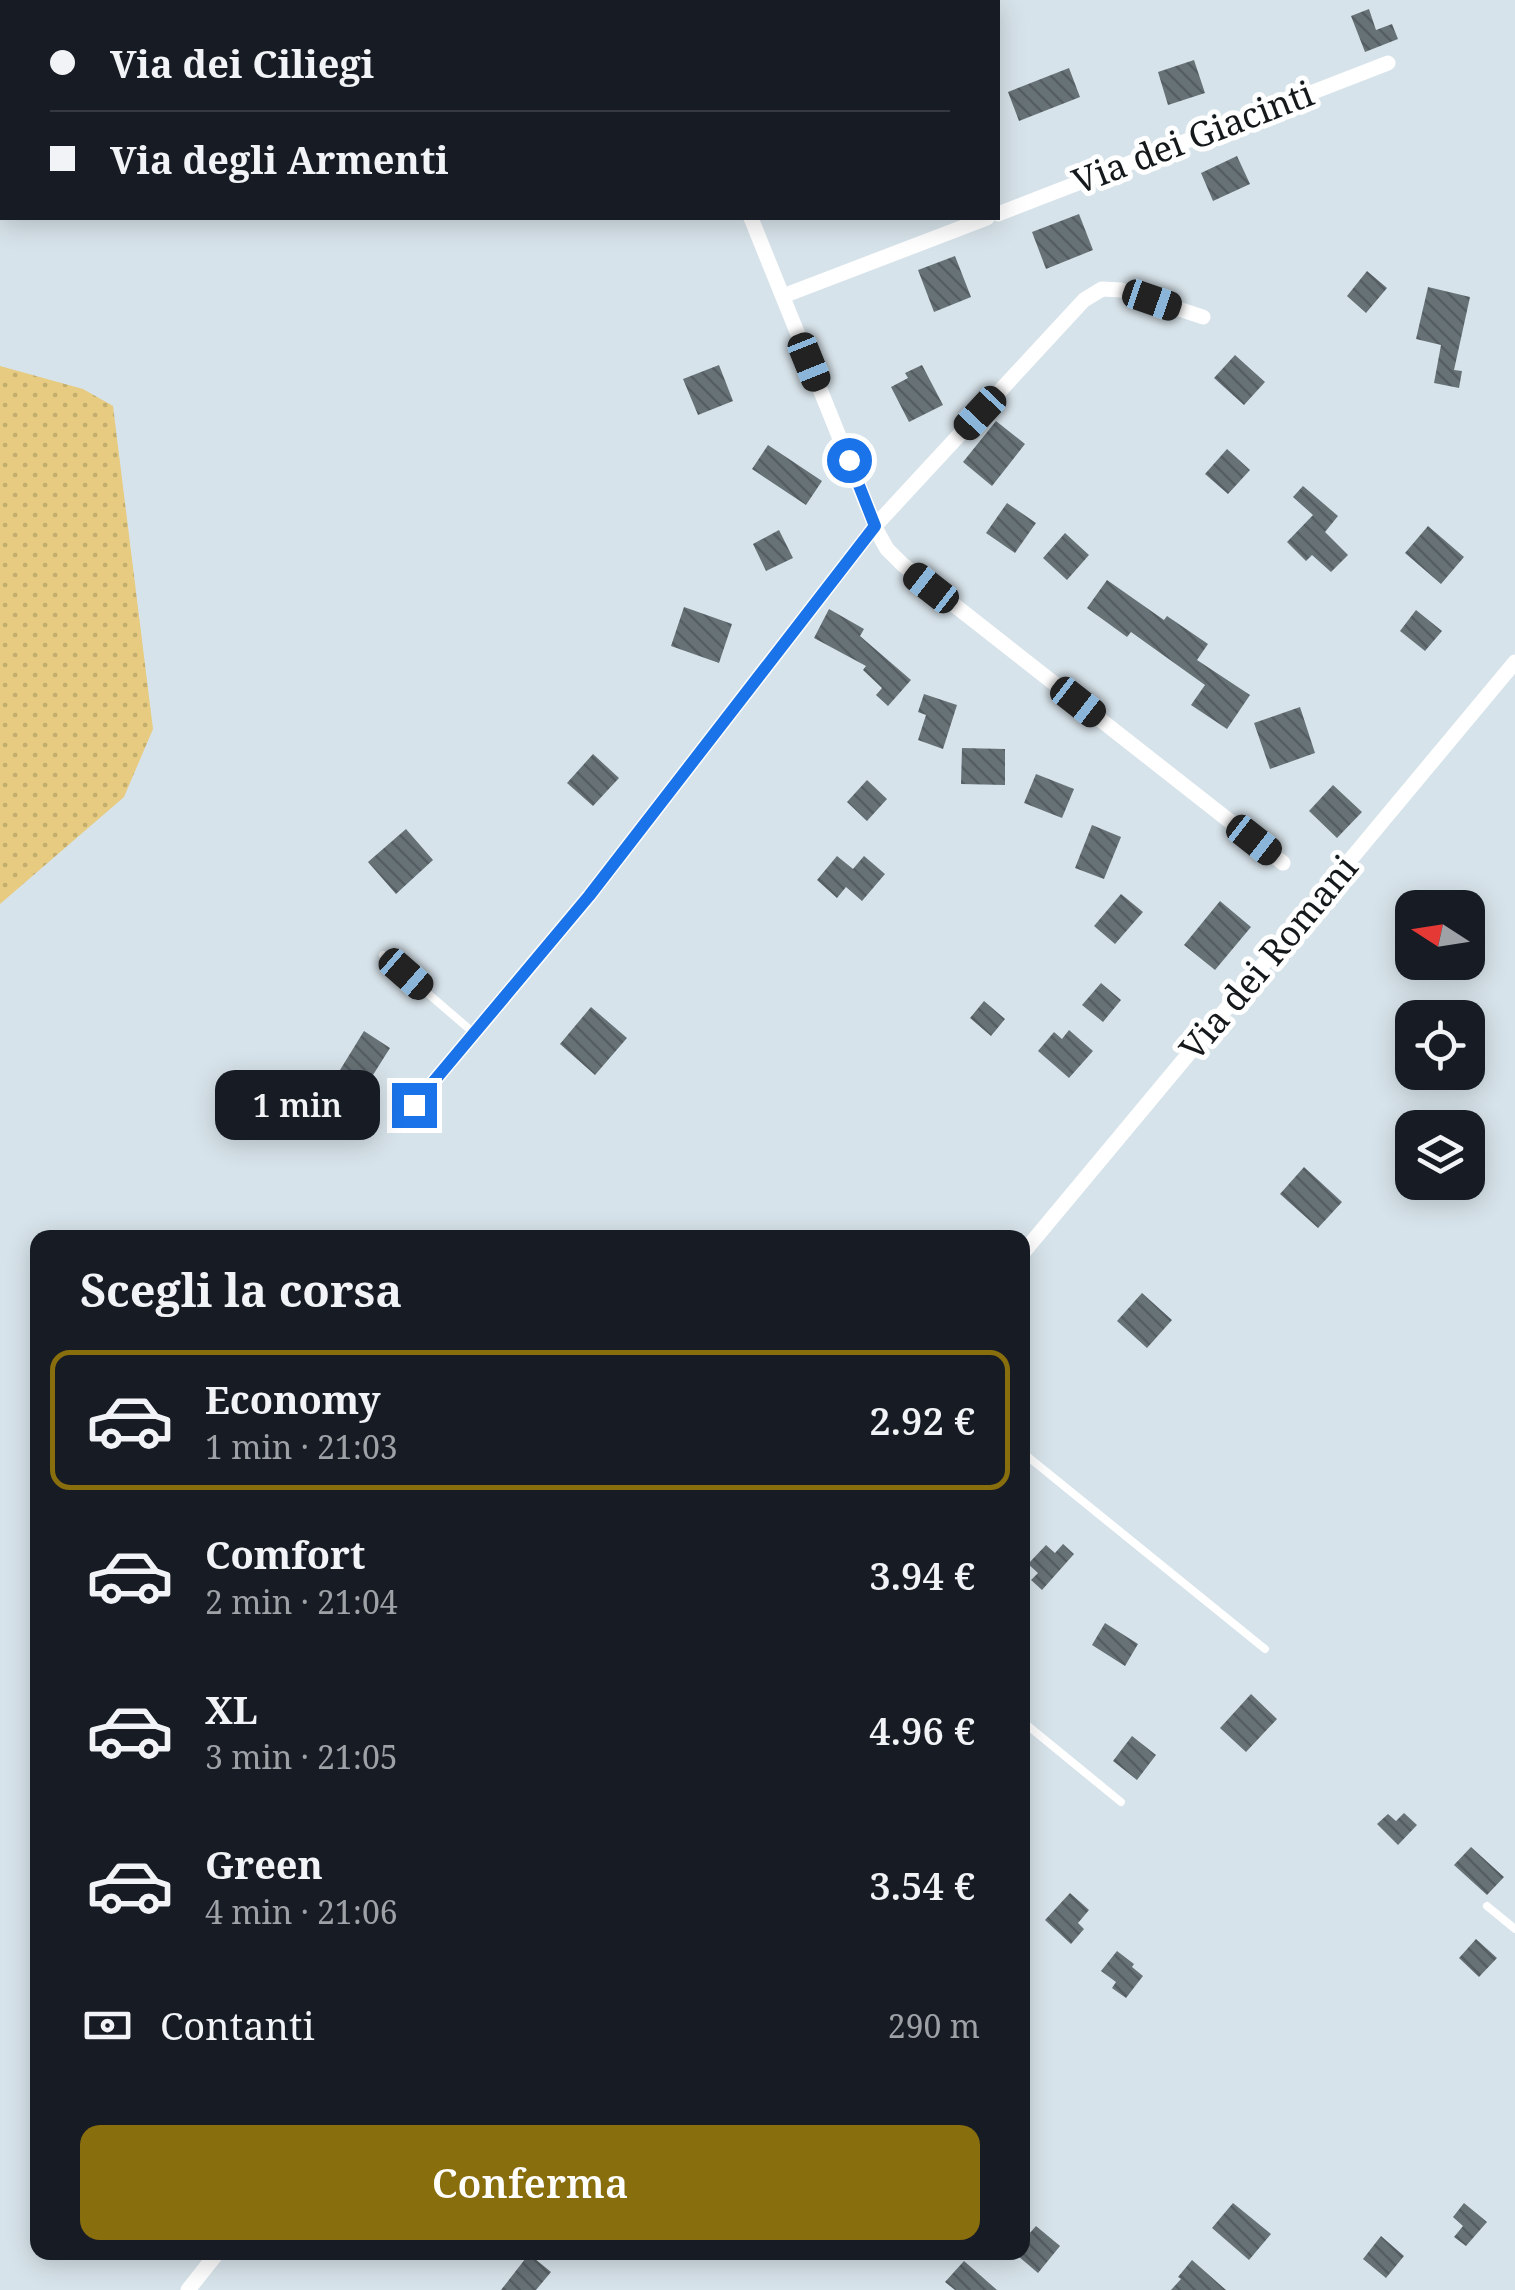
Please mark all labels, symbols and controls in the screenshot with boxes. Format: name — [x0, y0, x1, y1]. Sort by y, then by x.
text: Via dei Ciliegi — [110, 37, 374, 89]
street label: Via dei Giacinti — [1065, 69, 1320, 204]
text: Via degli Armenti — [110, 133, 449, 185]
car — [1119, 276, 1185, 324]
car — [784, 329, 834, 395]
car — [949, 381, 1011, 445]
route start — [827, 438, 872, 483]
car — [898, 558, 964, 618]
car — [1045, 672, 1111, 732]
car — [1221, 810, 1287, 870]
street label: Via dei Romani — [1168, 845, 1367, 1069]
north arrow — [1395, 890, 1485, 980]
map controls — [1395, 890, 1485, 1200]
car — [374, 943, 438, 1005]
button: locate — [1395, 1000, 1485, 1090]
callout: 1 min — [214, 1070, 379, 1140]
text: 1 min — [253, 1083, 342, 1126]
route end — [392, 1083, 437, 1128]
button: layers — [1395, 1110, 1485, 1200]
text: Scegli la corsa — [80, 1259, 402, 1320]
text: Economy — [205, 1373, 381, 1425]
icon: car — [85, 1375, 175, 1465]
text: 2.92 € — [869, 1394, 975, 1446]
text: 1 min · 21:03 — [205, 1425, 398, 1468]
text: Comfort — [205, 1528, 365, 1580]
icon: car — [85, 1530, 175, 1620]
text: 3.94 € — [869, 1549, 975, 1601]
text: 2 min · 21:04 — [205, 1580, 398, 1623]
text: XL — [205, 1683, 258, 1735]
icon: car — [85, 1685, 175, 1775]
text: 4.96 € — [869, 1704, 975, 1756]
text: 3 min · 21:05 — [205, 1735, 398, 1778]
text: Green — [205, 1838, 323, 1890]
icon: car — [85, 1840, 175, 1930]
text: 3.54 € — [869, 1859, 975, 1911]
text: 4 min · 21:06 — [205, 1890, 398, 1933]
icon: cash — [80, 1998, 135, 2053]
text: Contanti — [160, 1999, 315, 2051]
text: 290 m — [888, 2004, 980, 2047]
button: Conferma — [80, 2125, 980, 2240]

